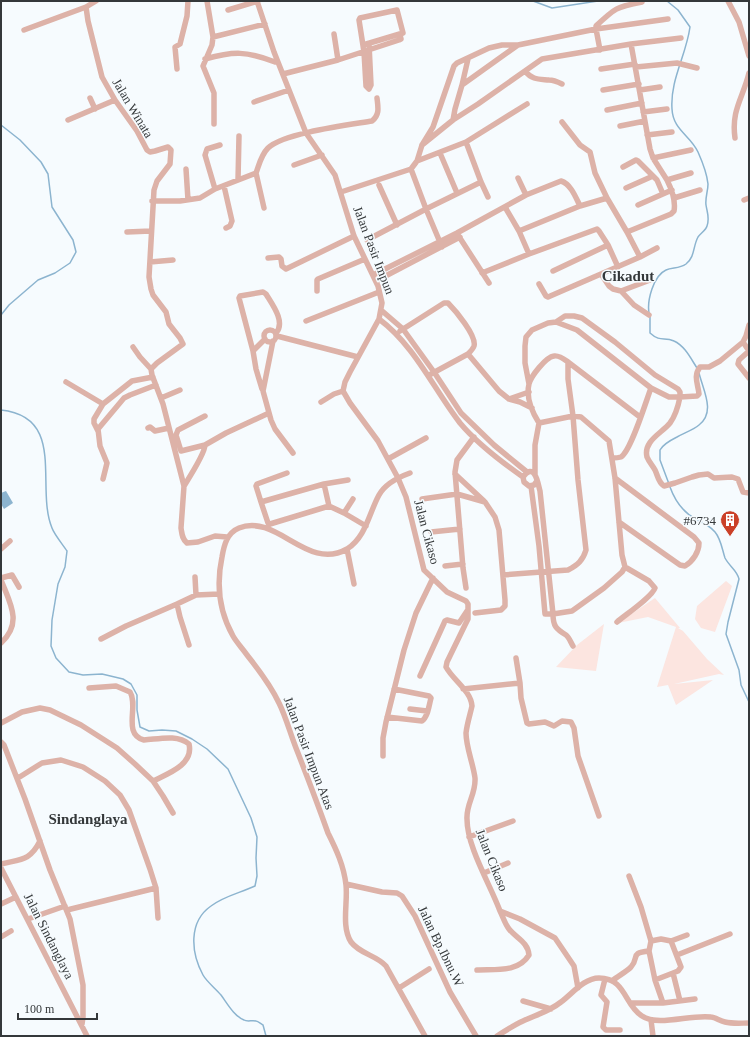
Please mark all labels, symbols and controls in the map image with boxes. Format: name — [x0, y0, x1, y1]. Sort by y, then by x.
street label: Jalan Winata — [109, 76, 157, 141]
street label: Jalan Pasir Impun — [350, 204, 398, 297]
district label: Cikadut — [602, 268, 654, 284]
street label: Jalan Cikaso — [411, 498, 443, 566]
building icon: #6734 — [719, 509, 741, 537]
place label: #6734 — [684, 513, 717, 528]
street label: Jalan Pasir Impun Atas — [281, 695, 337, 811]
district label: Sindanglaya — [48, 811, 128, 827]
street label: Jalan Cikaso — [473, 827, 511, 893]
street label: Jalan Sindanglaya — [21, 891, 77, 982]
street label: Jalan Bp.Ibnu.W — [415, 903, 467, 989]
scale bar — [18, 995, 97, 1021]
text: 100 m — [24, 1002, 55, 1016]

